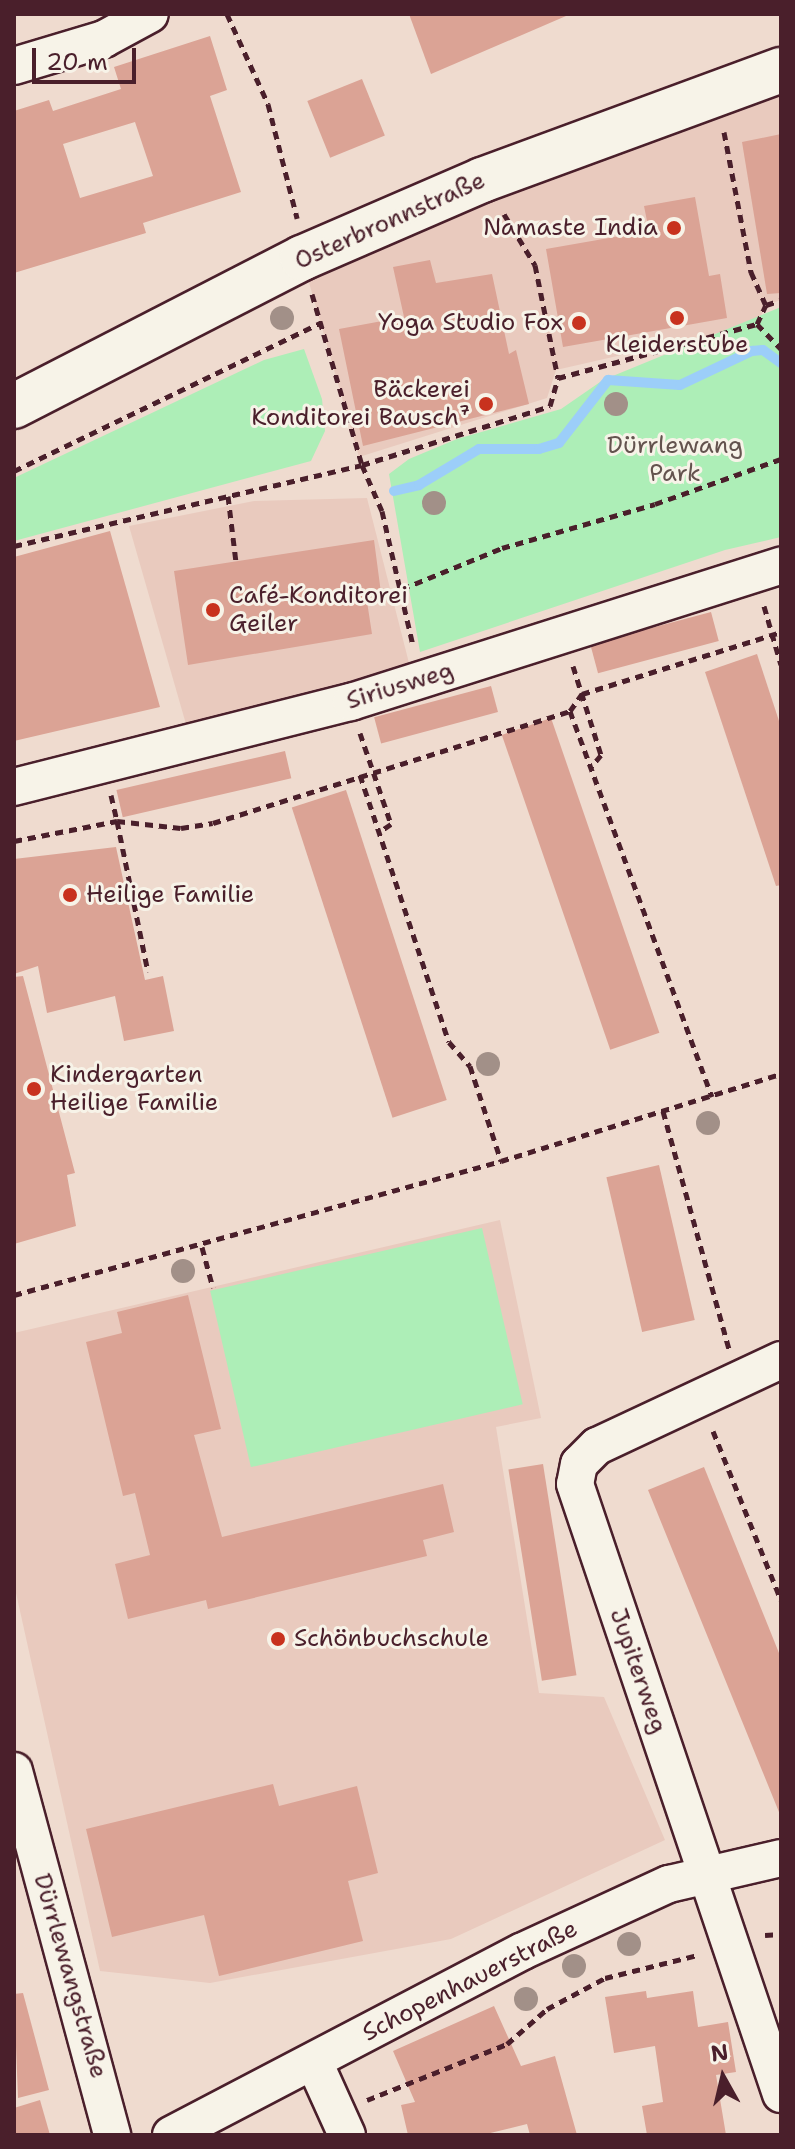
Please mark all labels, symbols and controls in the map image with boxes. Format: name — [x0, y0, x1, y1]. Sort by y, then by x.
scale bar — [36, 32, 140, 82]
text: 20 m — [46, 46, 108, 78]
street label: Osterbronnstraße — [290, 166, 490, 276]
place label: Namaste India — [483, 214, 658, 242]
marker: Namaste India — [665, 219, 683, 237]
place label: Yoga Studio Fox — [378, 309, 563, 337]
marker: Kleiderstube — [668, 309, 686, 327]
marker: Yoga Studio Fox — [570, 314, 588, 332]
place label: Kleiderstube — [605, 331, 749, 359]
place label: Bäckerei Konditorei Bausch⁷ — [251, 376, 470, 432]
marker: Bäckerei Konditorei Bausch⁷ — [477, 395, 495, 413]
park label: Dürrlewang Park — [607, 432, 743, 488]
place label: Café-Konditorei Geiler — [229, 582, 408, 638]
marker: Café-Konditorei Geiler — [204, 601, 222, 619]
street label: Siriusweg — [343, 656, 457, 716]
place label: Heilige Familie — [86, 881, 254, 909]
marker: Heilige Familie — [61, 886, 79, 904]
place label: Kindergarten Heilige Familie — [50, 1061, 218, 1117]
marker: Kindergarten Heilige Familie — [25, 1080, 43, 1098]
street label: Jupiterweg — [603, 1605, 673, 1737]
place label: Schönbuchschule — [294, 1625, 489, 1653]
marker: Schönbuchschule — [269, 1630, 287, 1648]
street label: Dürrlewangstraße — [27, 1870, 113, 2082]
street label: Schopenhauerstraße — [358, 1914, 582, 2048]
north arrow — [683, 2037, 763, 2117]
text: N — [709, 2037, 730, 2068]

